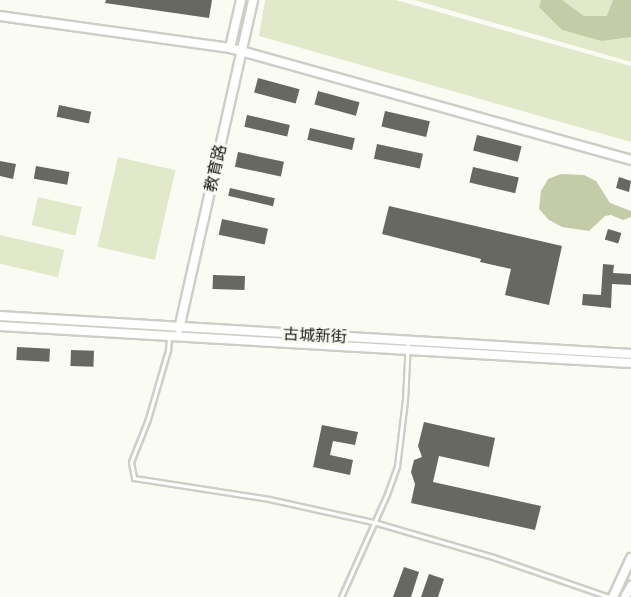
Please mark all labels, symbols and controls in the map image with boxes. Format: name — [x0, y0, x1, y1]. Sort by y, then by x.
street label: 教育路 — [200, 142, 230, 194]
street label: 古城新街 — [283, 324, 347, 346]

